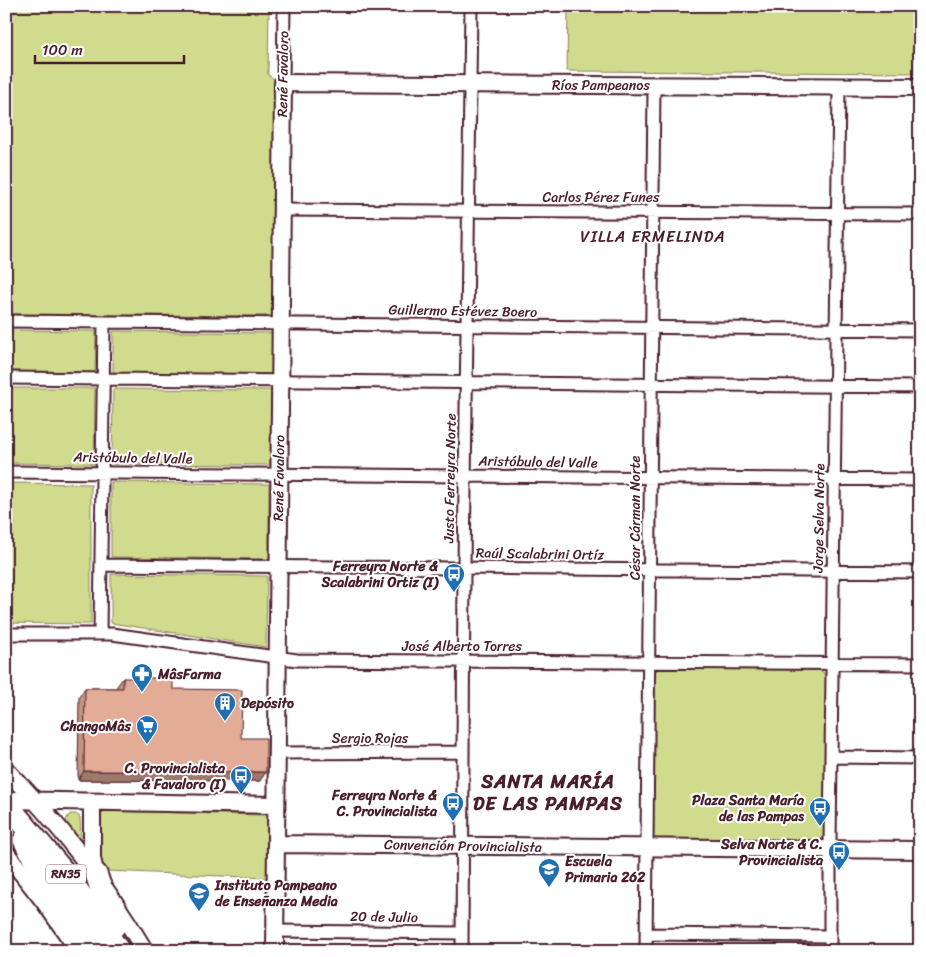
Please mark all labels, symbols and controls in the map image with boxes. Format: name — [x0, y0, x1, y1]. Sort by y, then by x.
street label: René Favaloro — [270, 31, 296, 117]
scale bar — [35, 32, 184, 64]
text: 100 m — [42, 37, 83, 63]
street label: Ríos Pampeanos — [552, 73, 650, 98]
street label: Carlos Pérez Funes — [543, 185, 660, 210]
district label: VILLA ERMELINDA — [580, 222, 726, 251]
street label: Guillermo Estévez Boero — [388, 297, 538, 325]
street label: Justo Ferreyra Norte — [436, 413, 464, 544]
street label: René Favaloro — [266, 435, 292, 521]
street label: Aristóbulo del Valle — [72, 444, 193, 472]
street label: Aristóbulo del Valle — [477, 448, 598, 476]
street label: César Cárman Norte — [623, 455, 648, 580]
street label: Jorge Selva Norte — [806, 463, 832, 574]
street label: Raúl Scalabrini Ortíz — [476, 540, 605, 568]
place label: Ferreyra Norte & Scalabrini Ortiz (I) — [321, 554, 439, 595]
bus stop icon: Ferreyra Norte & Scalabrini Ortiz (I) — [442, 562, 466, 593]
street label: José Alberto Torres — [401, 634, 523, 659]
pharmacy icon: MâsFarma — [130, 662, 154, 693]
place label: MâsFarma — [157, 662, 222, 687]
building icon: Depósito — [213, 691, 237, 722]
place label: Depósito — [241, 691, 294, 716]
place label: ChangoMâs — [60, 714, 132, 739]
supermarket icon: ChangoMâs — [135, 714, 159, 745]
street label: Sergio Rojas — [332, 726, 409, 751]
place label: C. Provincialista & Favaloro (I) — [124, 756, 226, 797]
bus stop icon: C. Provincialista & Favaloro (I) — [229, 764, 253, 795]
district label: SANTA MARÍA DE LAS PAMPAS — [473, 765, 623, 820]
place label: Ferreyra Norte & C. Provincialista — [331, 783, 438, 824]
place label: Plaza Santa María de las Pampas — [692, 788, 805, 829]
bus stop icon: Ferreyra Norte & C. Provincialista — [441, 791, 465, 822]
bus stop icon: Plaza Santa María de las Pampas — [808, 796, 832, 827]
street label: Convención Provincialista — [384, 832, 542, 860]
place label: Selva Norte & C. Provincialista — [720, 832, 824, 873]
bus stop icon: Selva Norte & C. Provincialista — [827, 840, 851, 871]
place label: Escuela Primaria 262 — [565, 849, 646, 890]
school or university icon: Escuela Primaria 262 — [537, 857, 561, 888]
road number: RN35 — [46, 864, 86, 884]
place label: Instituto Pampeano de Enseñanza Media — [214, 873, 338, 914]
school or university icon: Instituto Pampeano de Enseñanza Media — [187, 881, 211, 912]
street label: 20 de Julio — [350, 904, 418, 930]

